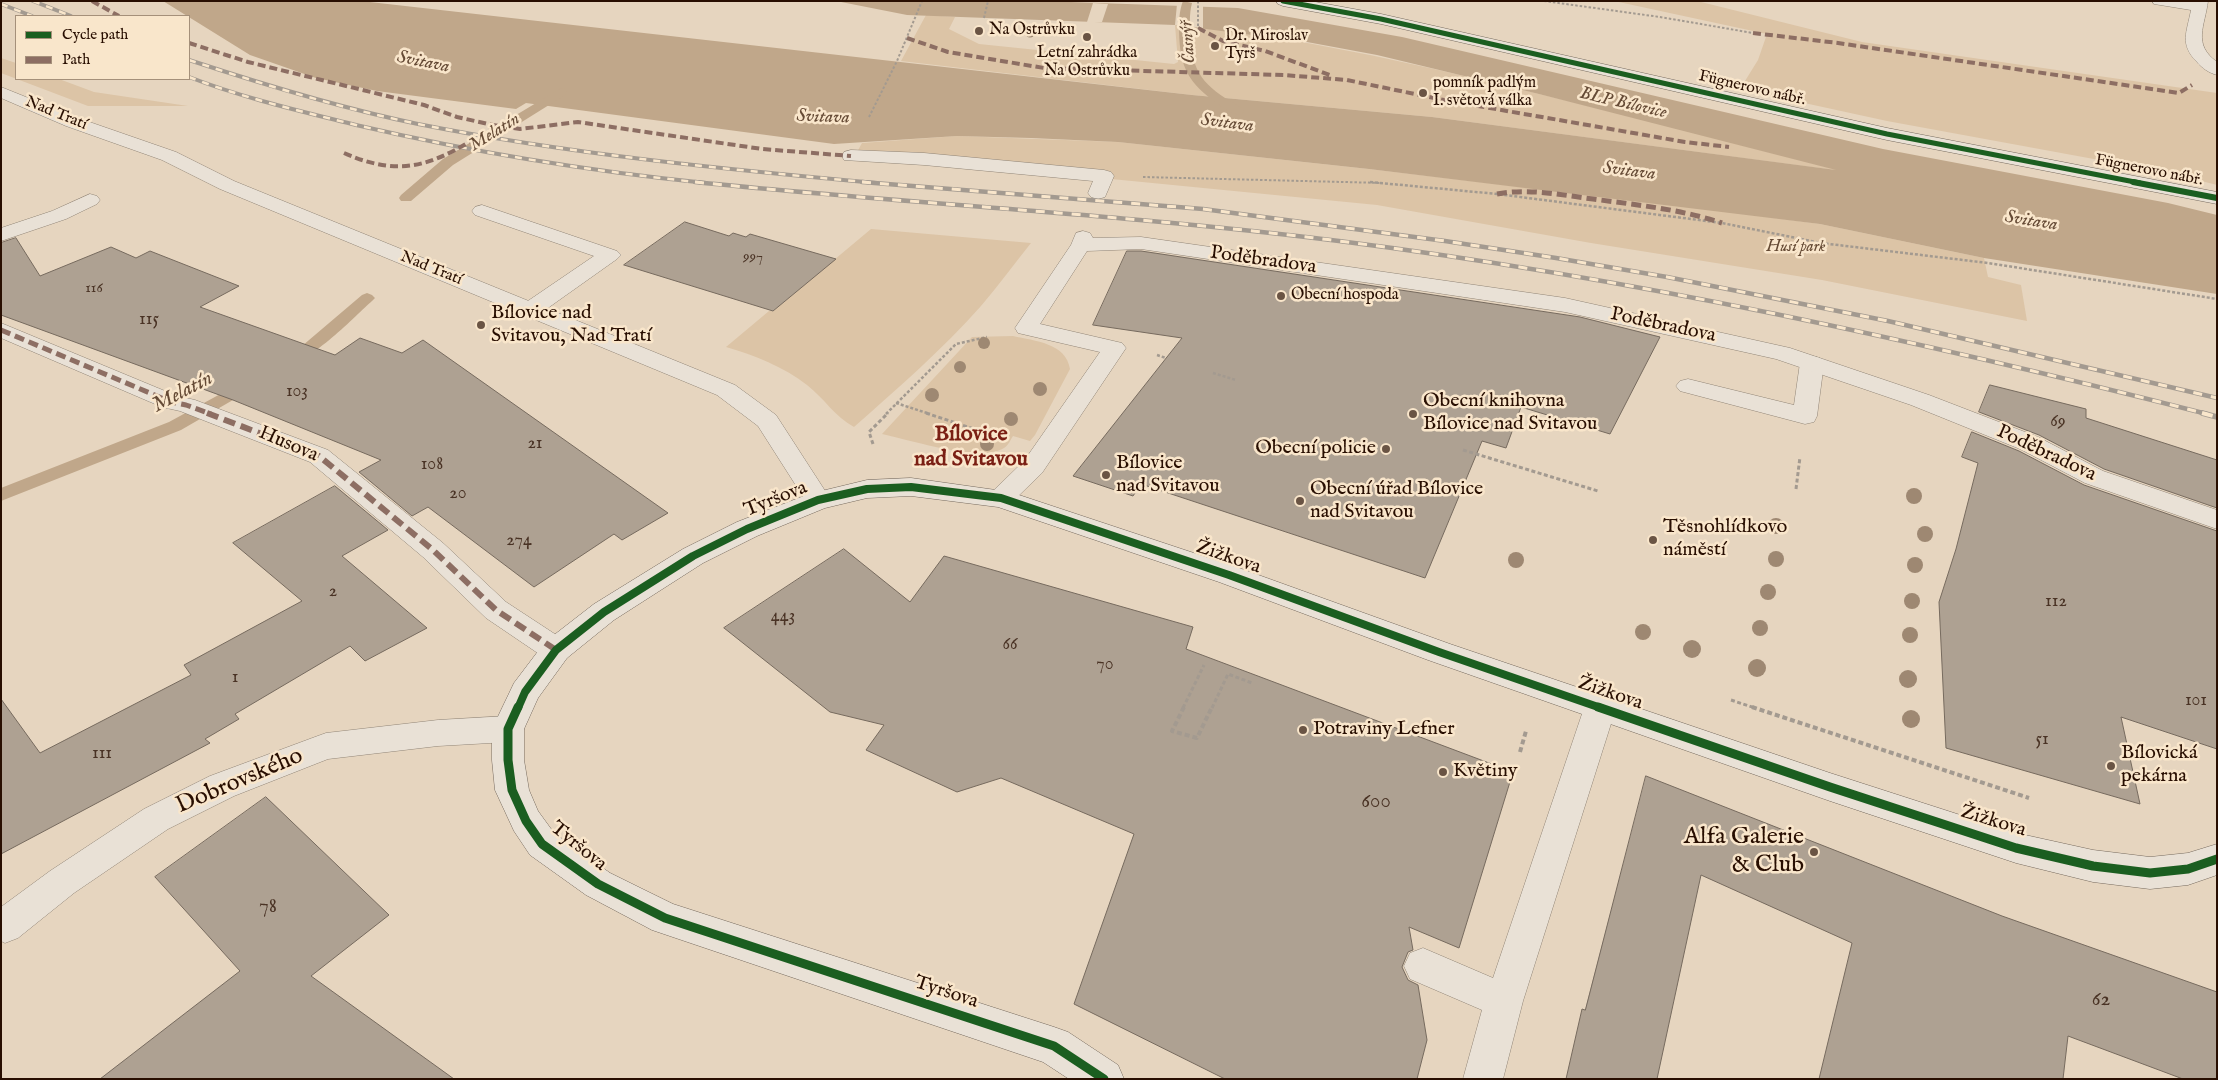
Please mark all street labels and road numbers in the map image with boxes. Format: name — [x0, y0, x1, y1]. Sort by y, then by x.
street label: Fügnerovo nábř. — [1696, 67, 1808, 111]
street label: Nad Tratí — [22, 93, 90, 135]
street label: Fügnerovo nábř. — [2093, 151, 2205, 191]
street label: Poděbradova — [1208, 242, 1318, 280]
street label: Nad Tratí — [397, 248, 465, 290]
street label: Poděbradova — [1608, 303, 1718, 349]
street label: Poděbradova — [1992, 420, 2100, 488]
street label: Husova — [255, 422, 321, 468]
street label: Tyršova — [741, 477, 811, 523]
street label: Žižkova — [1192, 536, 1264, 580]
street label: Žižkova — [1574, 672, 1646, 716]
street label: Dobrovského — [172, 742, 308, 822]
street label: Žižkova — [1957, 801, 2029, 843]
street label: Tyršova — [545, 817, 611, 877]
street label: Tyršova — [911, 971, 981, 1015]

